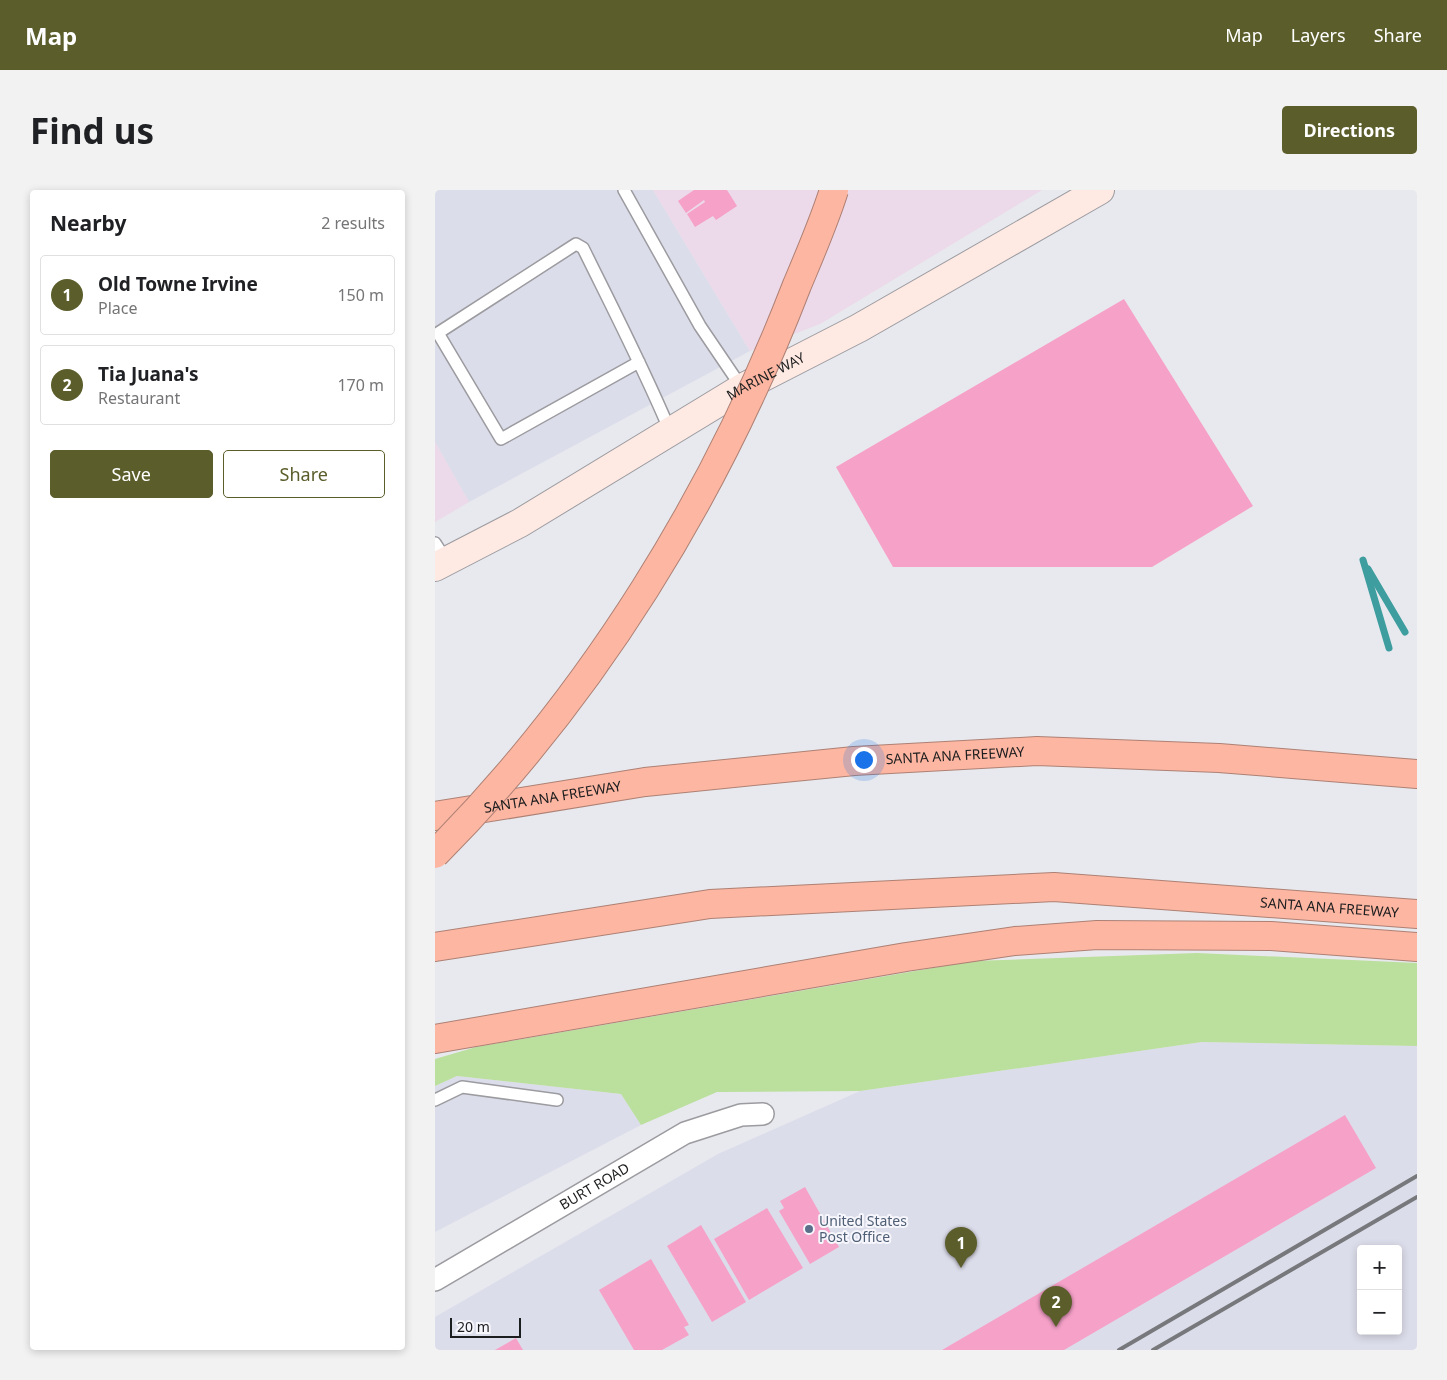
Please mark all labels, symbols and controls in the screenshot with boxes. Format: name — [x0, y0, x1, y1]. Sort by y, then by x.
text: Map — [25, 19, 77, 52]
text: Map — [1225, 23, 1263, 47]
text: Layers — [1291, 23, 1346, 47]
text: Share — [1374, 23, 1422, 47]
button: Directions — [1282, 106, 1417, 154]
text: Find us — [30, 107, 154, 154]
text: Nearby — [50, 209, 126, 237]
text: 2 results — [321, 212, 385, 234]
text: Old Towne Irvine — [98, 271, 258, 297]
text: 1 — [62, 284, 72, 306]
text: 150 m — [337, 284, 384, 306]
text: Place — [98, 297, 138, 319]
street label: MARINE WAY — [723, 347, 808, 404]
text: Tia Juana's — [98, 361, 199, 387]
text: 2 — [62, 374, 72, 396]
text: 170 m — [337, 374, 384, 396]
text: Restaurant — [98, 387, 180, 409]
button: Save — [50, 450, 213, 498]
button: Share — [223, 450, 385, 498]
street label: SANTA ANA FREEWAY — [885, 742, 1025, 768]
your location — [851, 747, 877, 773]
street label: SANTA ANA FREEWAY — [482, 776, 623, 817]
street label: SANTA ANA FREEWAY — [1260, 892, 1400, 922]
street label: BURT ROAD — [556, 1158, 633, 1214]
place label: United States Post Office — [819, 1211, 907, 1246]
marker: United States Post Office — [803, 1223, 815, 1235]
pin: 1 — [945, 1227, 977, 1268]
map controls — [1357, 1245, 1402, 1335]
button: + — [1357, 1245, 1402, 1290]
pin: 2 — [1040, 1286, 1072, 1327]
button: − — [1357, 1290, 1402, 1335]
scale bar — [450, 1315, 521, 1338]
text: 20 m — [457, 1317, 490, 1336]

